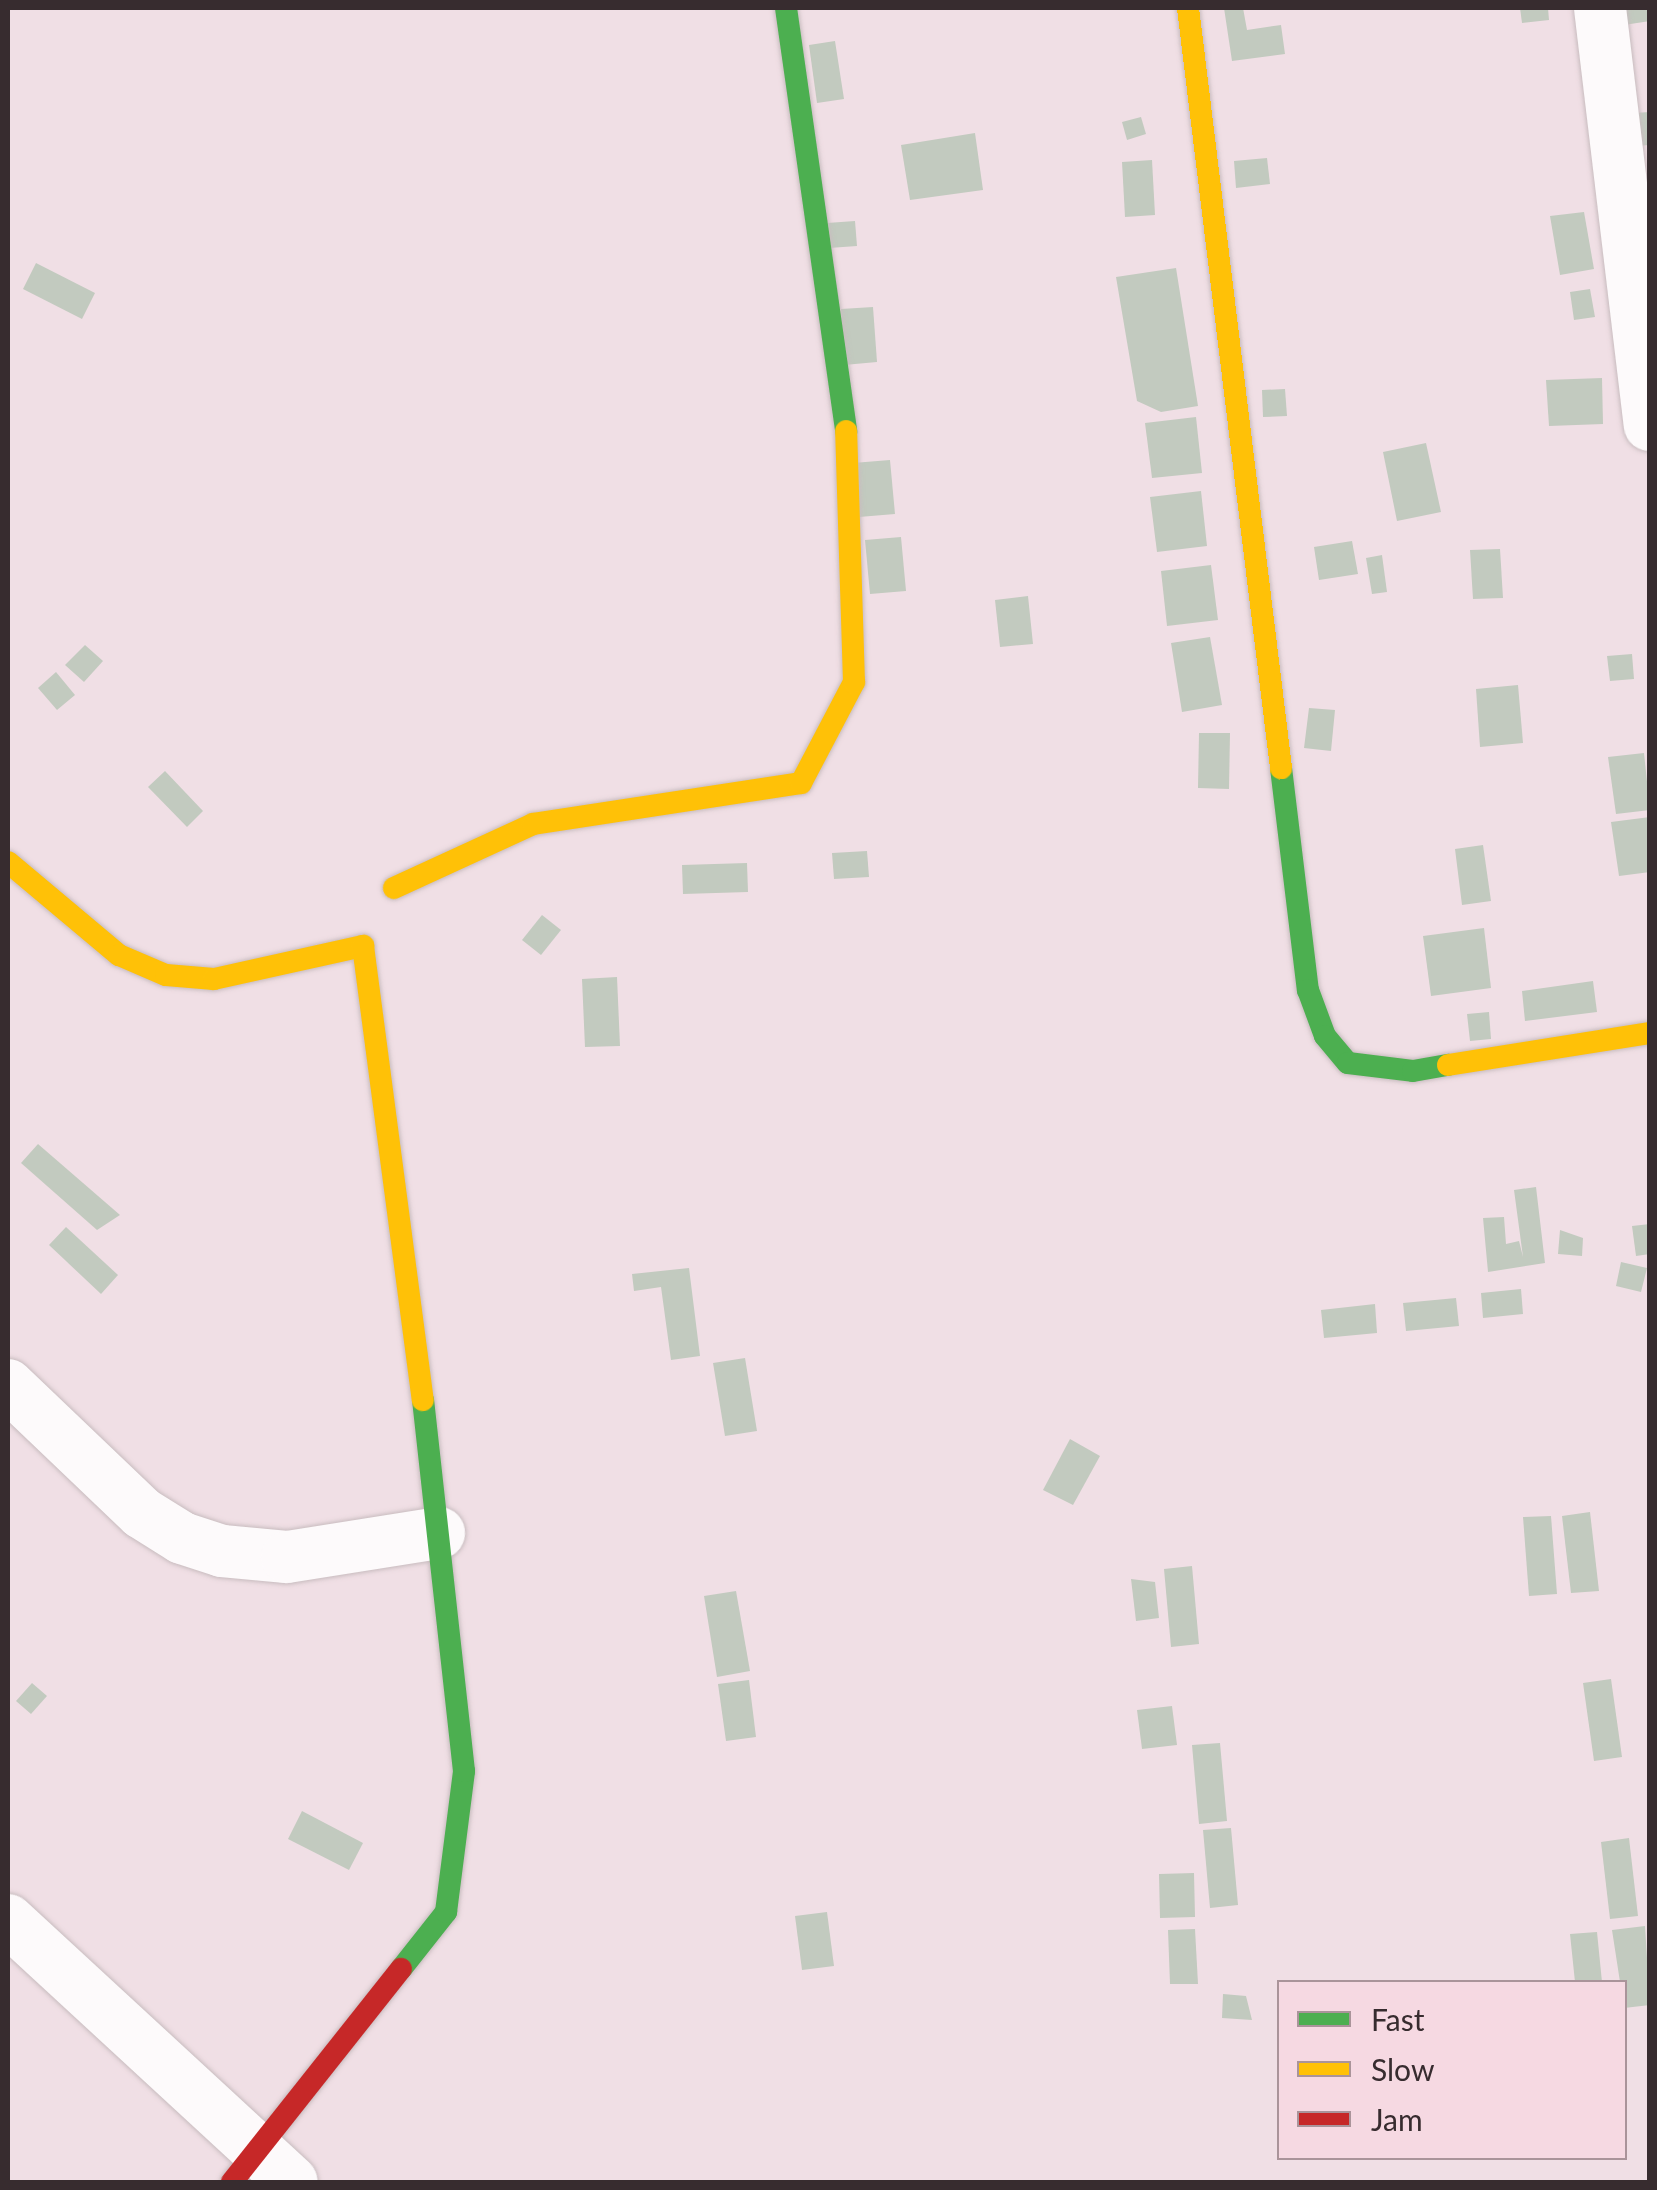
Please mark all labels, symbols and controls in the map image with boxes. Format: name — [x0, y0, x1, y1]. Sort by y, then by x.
legend — [1277, 1980, 1627, 2160]
text: Fast — [1371, 2001, 1425, 2037]
text: Slow — [1371, 2051, 1434, 2087]
text: Jam — [1371, 2101, 1423, 2137]

